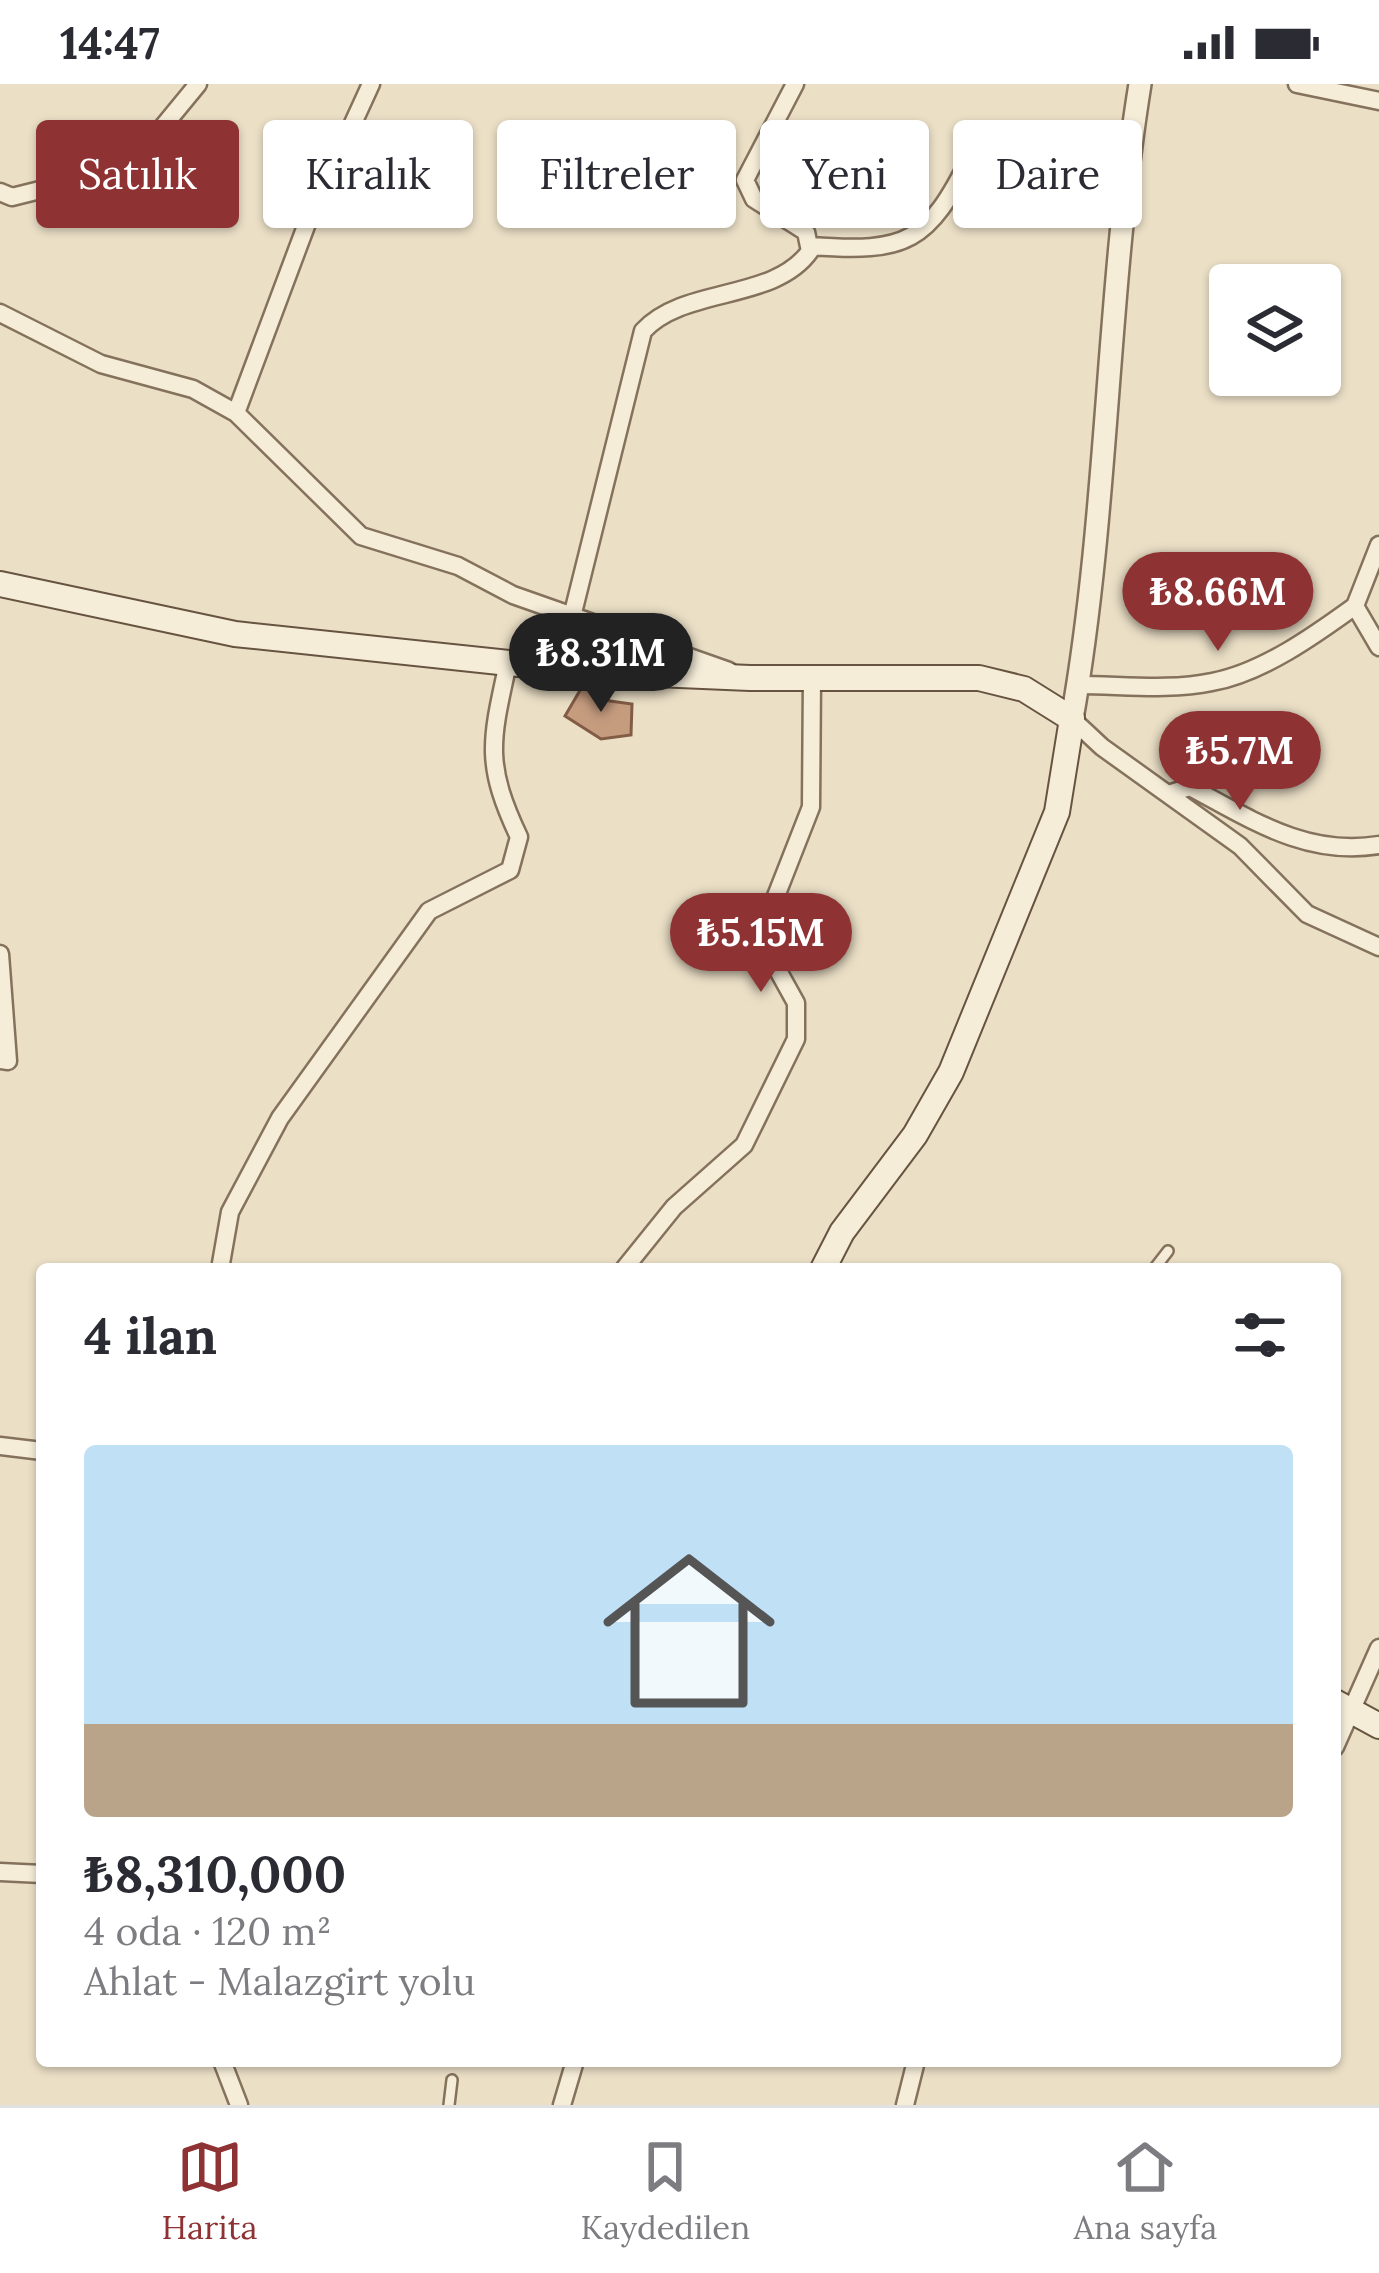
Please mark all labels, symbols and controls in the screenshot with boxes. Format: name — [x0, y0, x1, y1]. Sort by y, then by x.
text: 14:47 — [60, 14, 160, 71]
chip: Satılık — [36, 120, 239, 228]
chip: Kiralık — [263, 120, 473, 228]
chip: Filtreler — [497, 120, 736, 228]
chip: Yeni — [760, 120, 929, 228]
chip: Daire — [953, 120, 1142, 228]
map controls — [1209, 264, 1341, 396]
button: layers — [1209, 264, 1341, 396]
pin: ₺8.66M — [1120, 552, 1316, 654]
text: ₺8.66M — [1149, 566, 1287, 616]
pin: ₺8.31M — [503, 613, 699, 715]
text: ₺8.31M — [536, 627, 666, 677]
pin: ₺5.7M — [1156, 711, 1324, 813]
text: ₺5.7M — [1186, 725, 1294, 775]
pin: ₺5.15M — [663, 893, 859, 995]
text: ₺5.15M — [697, 907, 825, 957]
icon: filters — [1227, 1302, 1293, 1368]
text: 4 ilan — [84, 1303, 217, 1368]
icon: home — [581, 1523, 797, 1739]
text: ₺8,310,000 — [84, 1841, 346, 1906]
text: 4 oda · 120 m² — [84, 1906, 331, 1956]
text: Ahlat - Malazgirt yolu — [84, 1956, 475, 2006]
tab: Harita — [162, 2134, 257, 2248]
tab: Kaydedilen — [581, 2134, 750, 2248]
tab: Ana sayfa — [1073, 2134, 1217, 2248]

